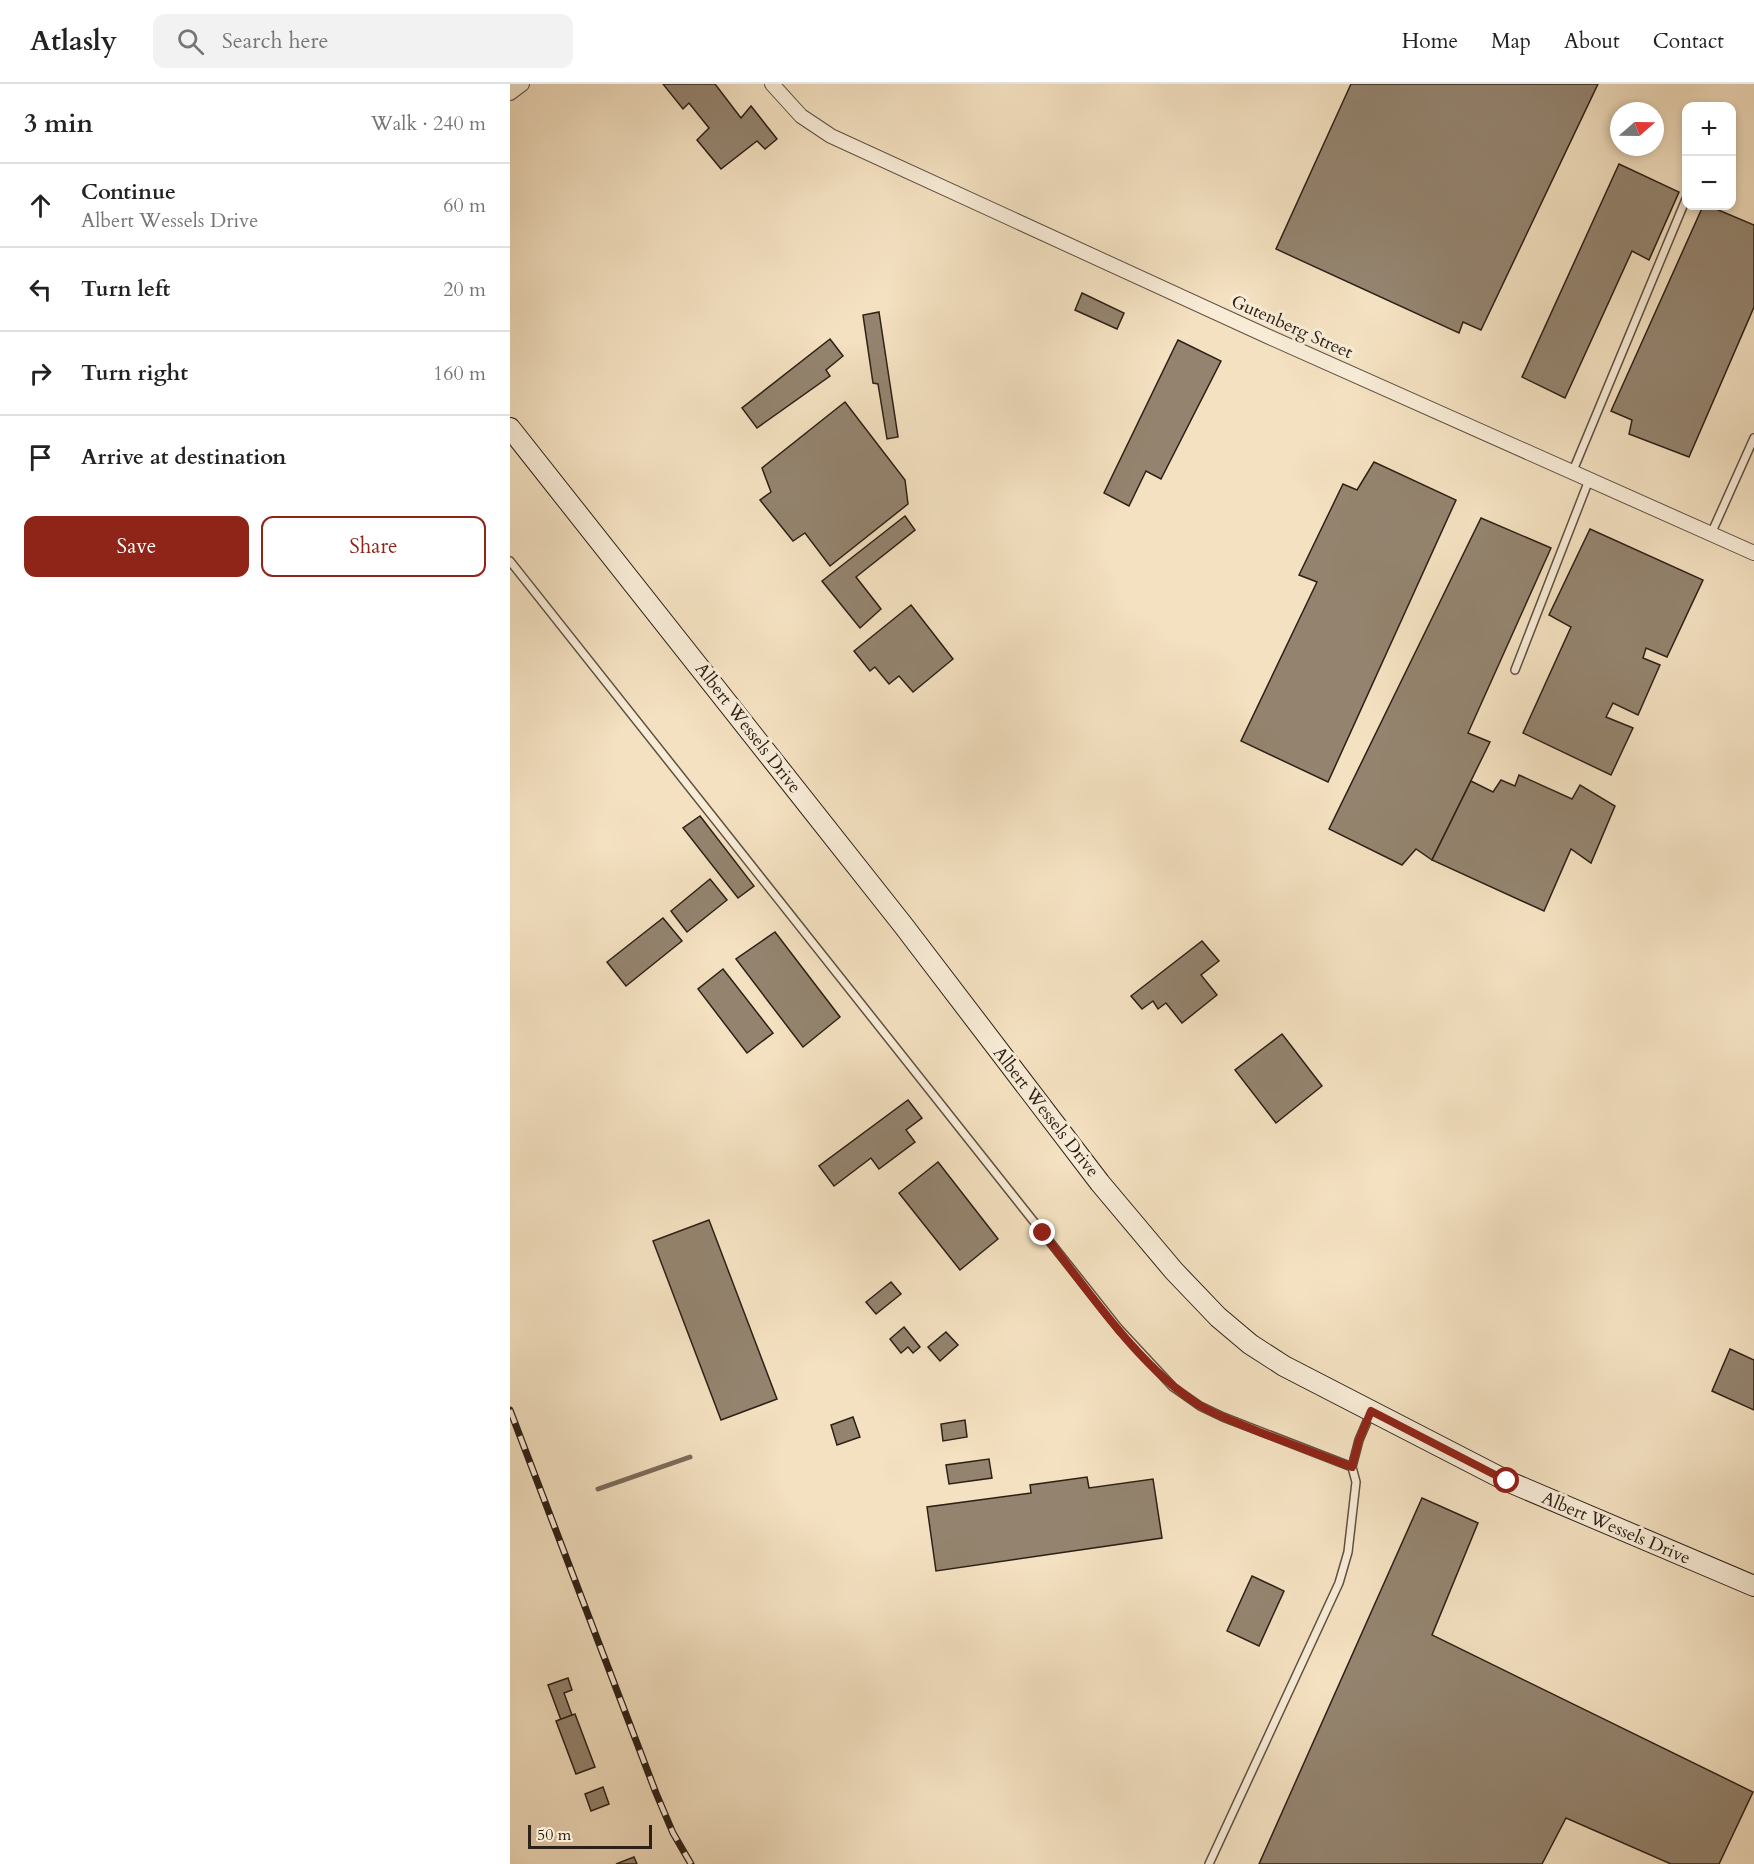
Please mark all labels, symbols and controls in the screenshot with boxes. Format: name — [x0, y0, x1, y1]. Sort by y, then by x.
search box — [153, 14, 573, 68]
text: Atlasly — [30, 22, 117, 60]
icon: search — [174, 25, 207, 58]
text: Search here — [222, 26, 328, 56]
text: Home — [1402, 27, 1458, 56]
text: Map — [1491, 27, 1531, 56]
text: About — [1564, 27, 1620, 56]
text: Contact — [1653, 27, 1724, 56]
north arrow — [1610, 102, 1664, 156]
map controls — [1682, 102, 1736, 210]
button: + — [1682, 102, 1736, 156]
text: 3 min — [24, 106, 93, 141]
text: Walk · 240 m — [371, 110, 486, 137]
button: − — [1682, 156, 1736, 210]
text: Continue — [81, 177, 176, 207]
icon: ahead — [24, 189, 57, 222]
text: 60 m — [443, 192, 486, 219]
text: Albert Wessels Drive — [81, 207, 258, 234]
icon: left — [24, 273, 57, 306]
text: Turn left — [81, 274, 170, 304]
text: 20 m — [443, 276, 486, 303]
street label: Gutenberg Street — [1227, 289, 1357, 365]
icon: right — [24, 357, 57, 390]
text: Turn right — [81, 358, 188, 388]
text: 160 m — [433, 360, 486, 387]
icon: arrive — [24, 441, 57, 474]
text: Arrive at destination — [81, 442, 286, 472]
button: Save — [24, 516, 249, 577]
button: Share — [261, 516, 486, 577]
street label: Albert Wessels Drive — [689, 657, 807, 799]
street label: Albert Wessels Drive — [987, 1041, 1105, 1183]
route end — [1029, 1219, 1055, 1245]
route start — [1493, 1467, 1519, 1493]
street label: Albert Wessels Drive — [1538, 1485, 1694, 1571]
scale bar — [528, 1822, 652, 1850]
text: 50 m — [537, 1824, 571, 1846]

